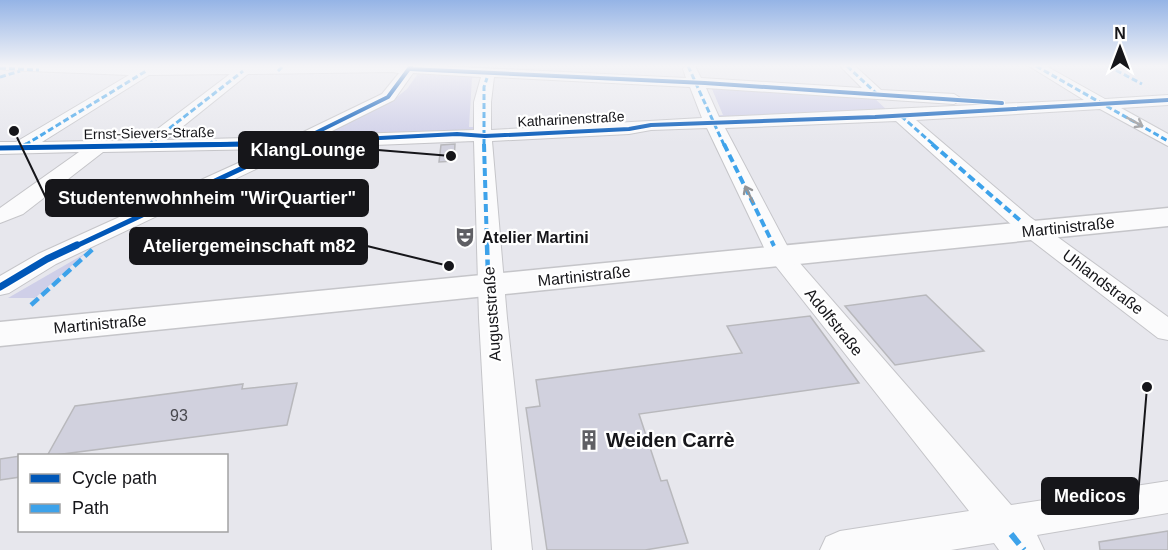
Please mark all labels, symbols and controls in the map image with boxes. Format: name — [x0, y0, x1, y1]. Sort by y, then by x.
north arrow — [1090, 18, 1150, 78]
text: N — [1114, 25, 1126, 42]
street label: Katharinenstraße — [517, 108, 625, 130]
one-way arrow — [1126, 116, 1143, 128]
street label: Ernst-Sievers-Straße — [84, 124, 215, 142]
callout: KlangLounge — [239, 132, 378, 168]
text: KlangLounge — [251, 140, 366, 160]
callout: Studentenwohnheim "WirQuartier" — [46, 180, 368, 216]
one-way arrow — [742, 185, 754, 203]
text: Studentenwohnheim "WirQuartier" — [58, 188, 356, 208]
street label: Martinistraße — [1021, 214, 1115, 240]
theatre icon: Atelier Martini — [453, 225, 477, 249]
callout: Ateliergemeinschaft m82 — [130, 228, 367, 264]
place label: Atelier Martini — [482, 229, 589, 246]
text: Ateliergemeinschaft m82 — [142, 236, 356, 256]
street label: Uhlandstraße — [1060, 246, 1147, 318]
street label: Martinistraße — [537, 263, 631, 289]
street label: Auguststraße — [480, 266, 504, 362]
street label: Adolfstraße — [802, 285, 866, 359]
street label: Martinistraße — [53, 311, 147, 337]
house number: 93 — [170, 407, 188, 424]
building icon: Weiden Carrè — [577, 428, 601, 452]
place label: Weiden Carrè — [606, 429, 735, 451]
legend — [18, 454, 228, 532]
text: Cycle path — [72, 468, 157, 488]
callout: Medicos — [1042, 478, 1138, 514]
text: Medicos — [1054, 486, 1126, 506]
text: Path — [72, 498, 109, 518]

